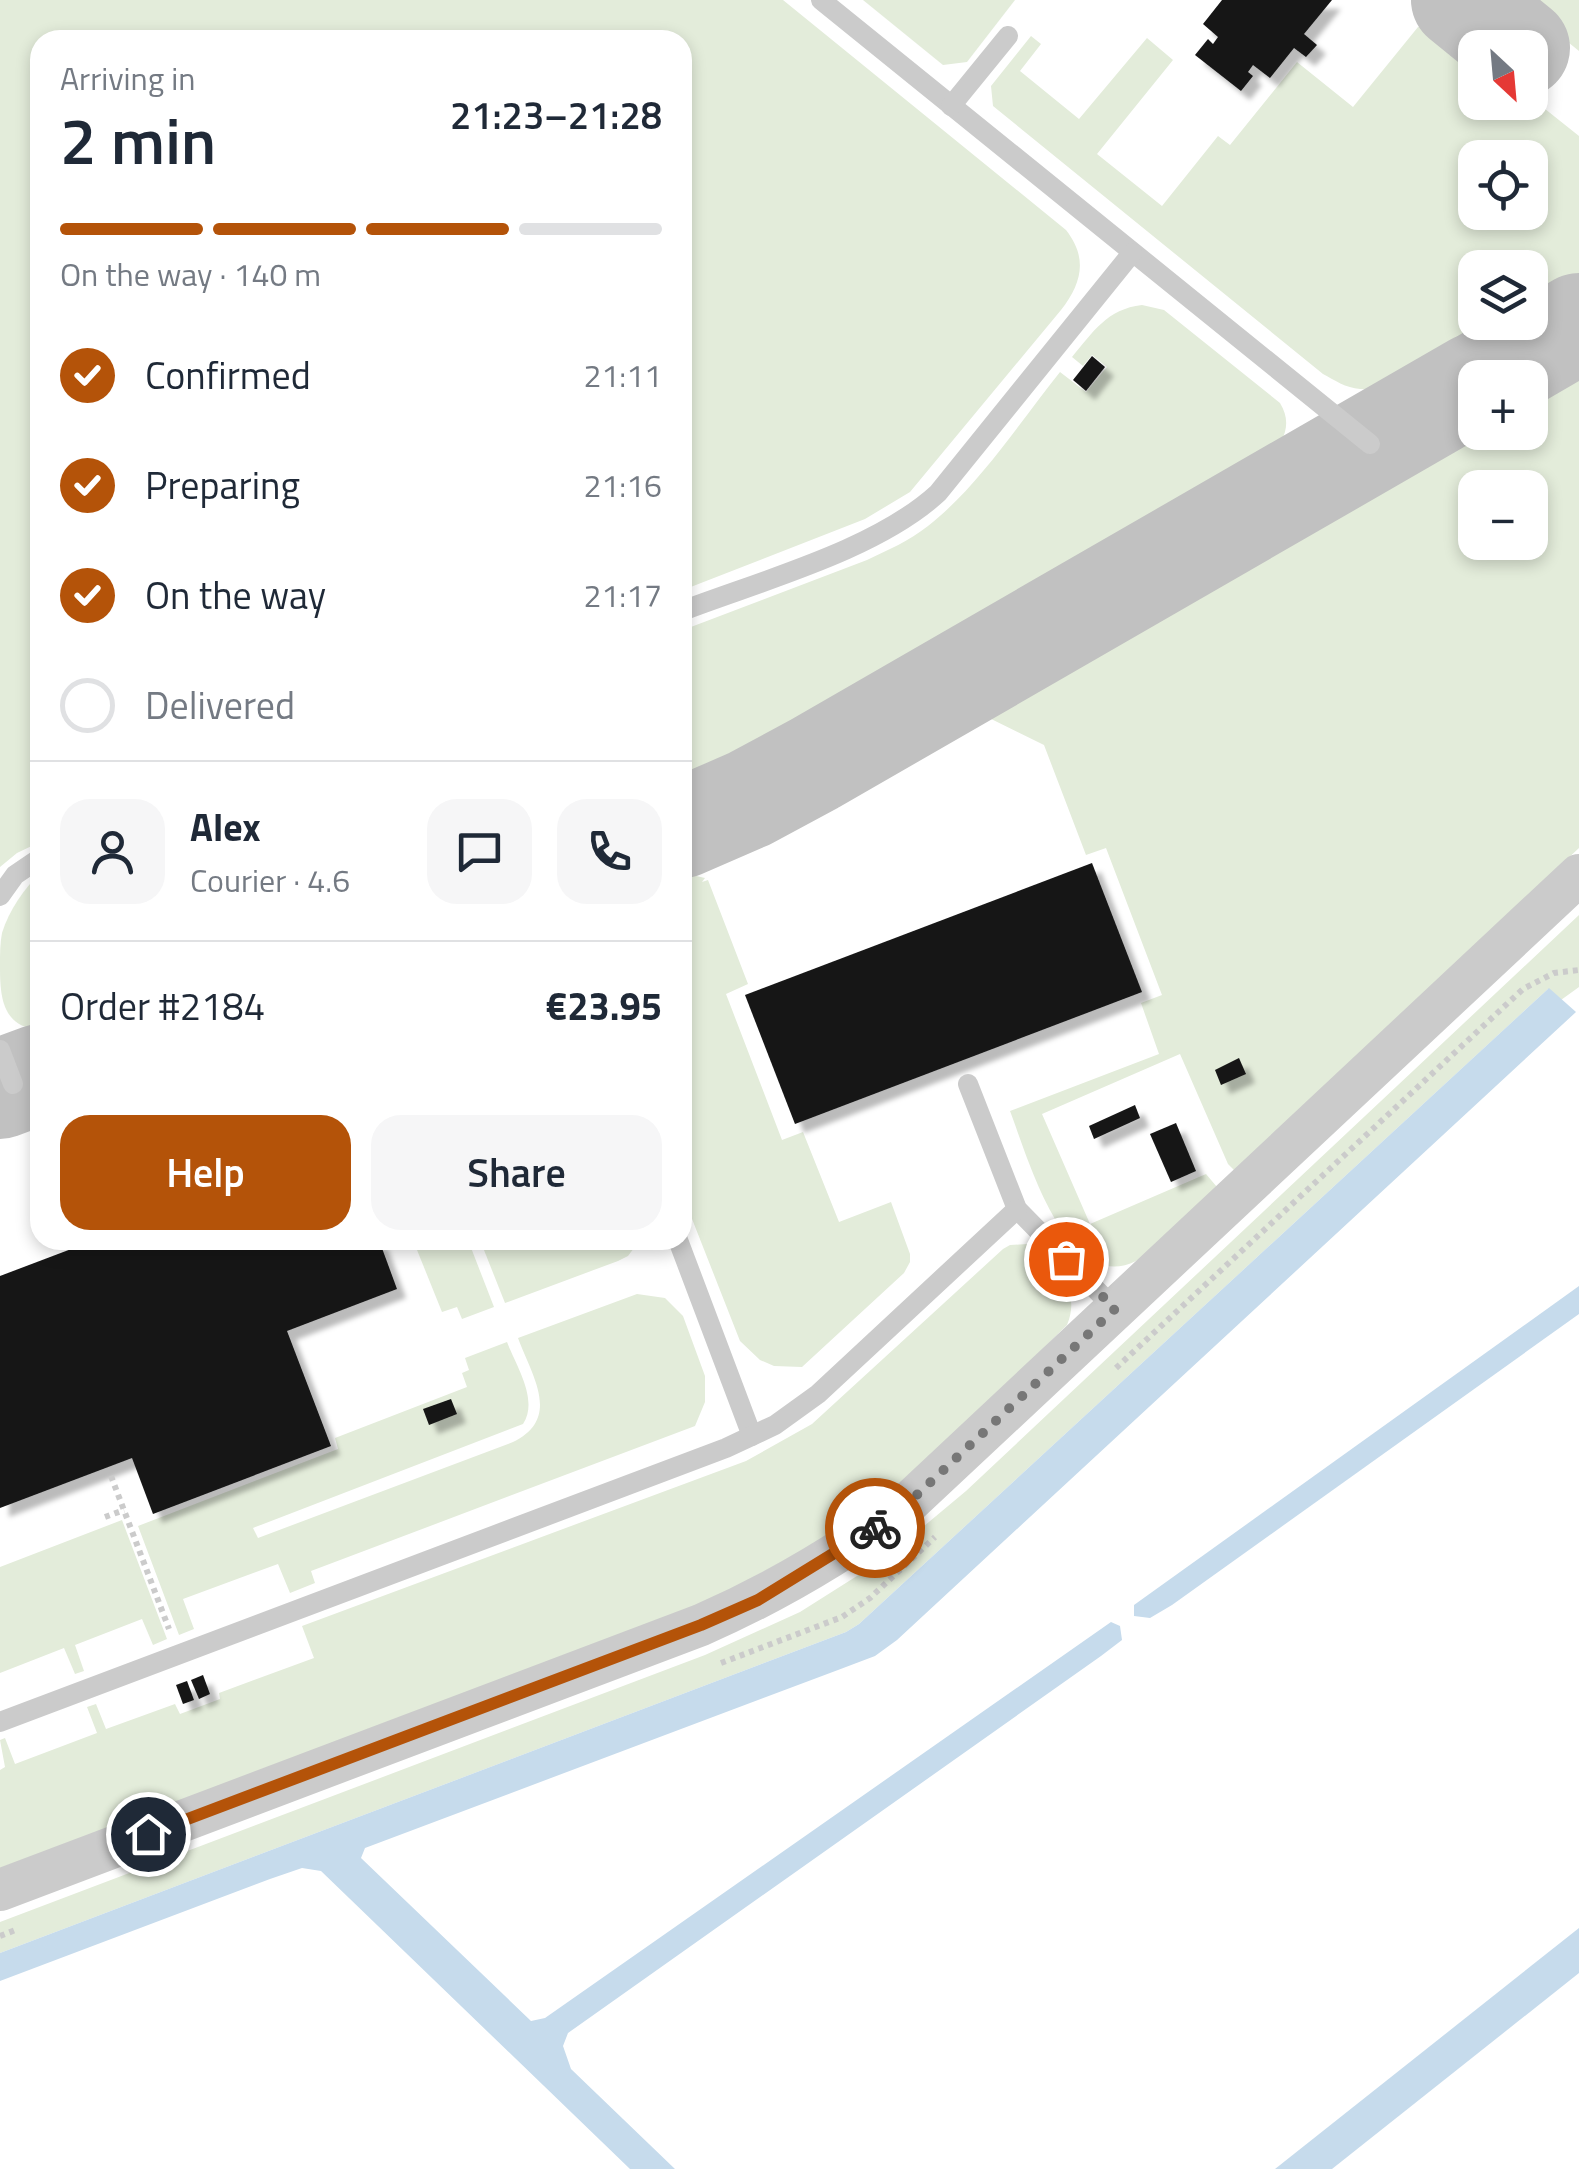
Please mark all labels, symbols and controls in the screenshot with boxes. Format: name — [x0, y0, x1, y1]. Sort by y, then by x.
north arrow — [1458, 30, 1548, 120]
map controls — [1458, 30, 1548, 560]
text: Arriving in — [60, 54, 196, 102]
text: 21:23–21:28 — [450, 86, 662, 144]
text: 2 min — [60, 90, 216, 189]
button: locate — [1458, 140, 1548, 230]
text: On the way · 140 m — [60, 250, 321, 298]
button: layers — [1458, 250, 1548, 340]
text: Confirmed — [145, 346, 311, 404]
icon: check — [60, 348, 115, 403]
text: 21:11 — [583, 351, 662, 399]
button: + — [1458, 360, 1548, 450]
text: Preparing — [145, 456, 300, 514]
icon: check — [60, 458, 115, 513]
text: 21:16 — [583, 461, 662, 509]
button: − — [1458, 470, 1548, 560]
text: On the way — [145, 566, 326, 624]
icon: check — [60, 568, 115, 623]
text: 21:17 — [583, 571, 662, 619]
text: Delivered — [145, 676, 295, 734]
text: Alex — [190, 798, 261, 856]
button: person — [60, 799, 165, 904]
button: chat — [427, 799, 532, 904]
button: phone — [557, 799, 662, 904]
text: Courier · 4.6 — [190, 856, 350, 904]
text: Order #2184 — [60, 977, 265, 1035]
text: €23.95 — [546, 977, 662, 1035]
button: Help — [60, 1115, 351, 1230]
button: Share — [371, 1115, 662, 1230]
pin — [1024, 1217, 1109, 1302]
icon: bag — [1039, 1232, 1094, 1287]
courier — [825, 1478, 925, 1578]
icon: bike — [848, 1501, 903, 1556]
pin — [106, 1792, 191, 1877]
icon: home — [121, 1807, 176, 1862]

